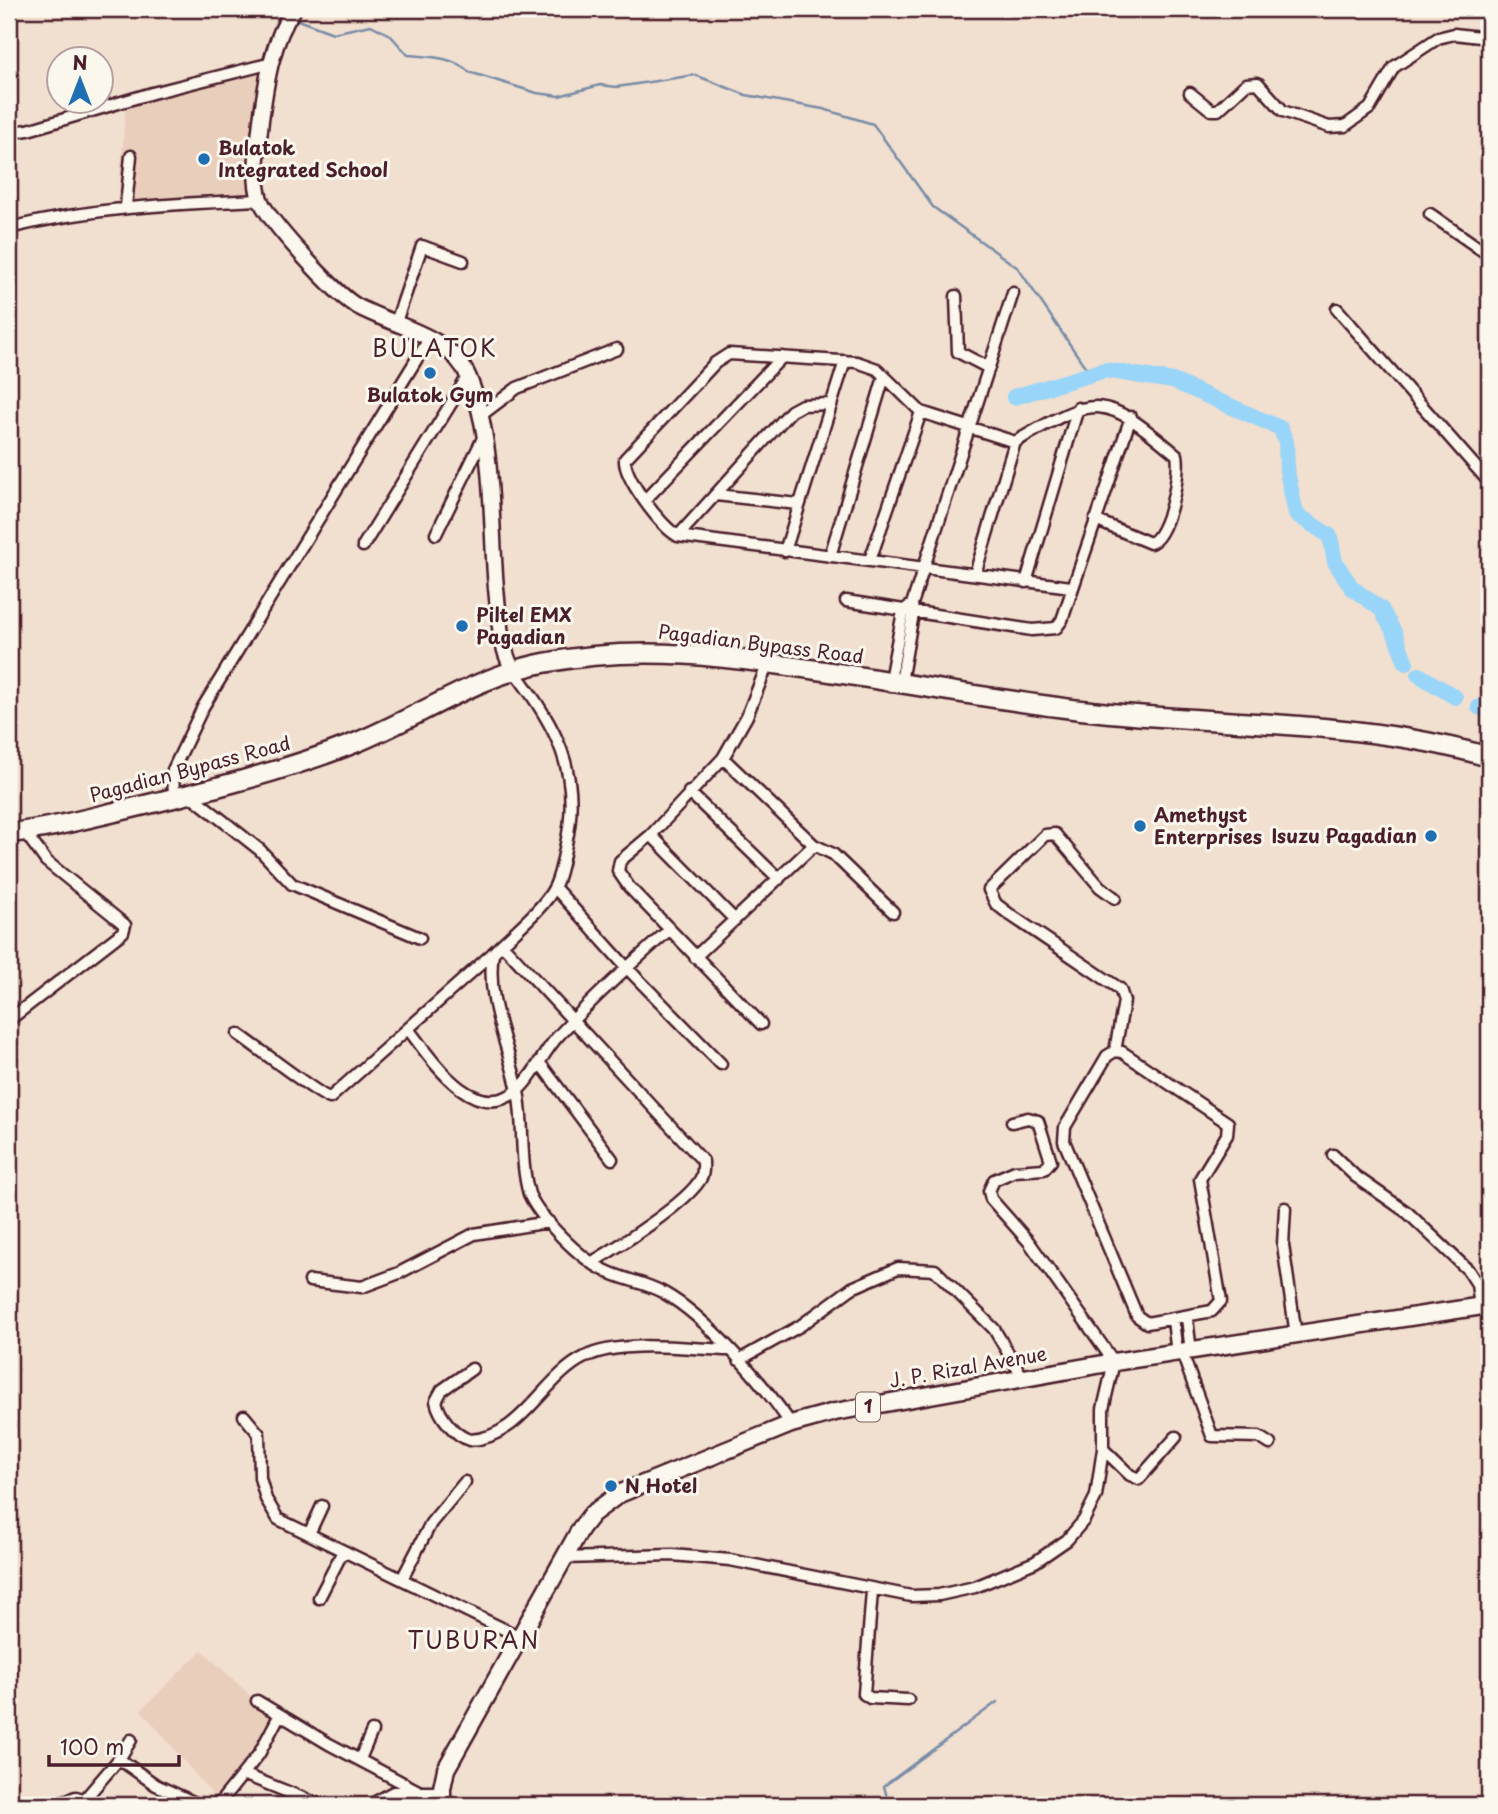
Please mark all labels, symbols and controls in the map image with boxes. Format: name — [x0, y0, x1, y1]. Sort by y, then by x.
north arrow — [46, 46, 116, 116]
text: N — [72, 48, 88, 76]
place label: Bulatok Integrated School — [218, 133, 388, 183]
marker: Bulatok Integrated School — [196, 151, 212, 167]
district label: BULATOK — [372, 330, 498, 365]
marker: Bulatok Gym — [422, 365, 438, 381]
place label: Bulatok Gym — [366, 380, 494, 408]
place label: Piltel EMX Pagadian — [476, 600, 572, 650]
street label: Pagadian Bypass Road — [657, 617, 865, 670]
marker: Piltel EMX Pagadian — [454, 618, 470, 634]
street label: Pagadian Bypass Road — [86, 728, 293, 808]
place label: Amethyst Enterprises — [1154, 800, 1262, 850]
marker: Amethyst Enterprises — [1132, 818, 1148, 834]
place label: Isuzu Pagadian — [1272, 821, 1417, 849]
marker: Isuzu Pagadian — [1423, 828, 1439, 844]
street label: J. P. Rizal Avenue — [887, 1338, 1049, 1394]
road number: 1 — [856, 1392, 880, 1422]
place label: N Hotel — [625, 1471, 697, 1499]
marker: N Hotel — [603, 1478, 619, 1494]
district label: TUBURAN — [408, 1622, 540, 1657]
scale bar — [49, 1723, 178, 1767]
text: 100 m — [60, 1730, 124, 1762]

